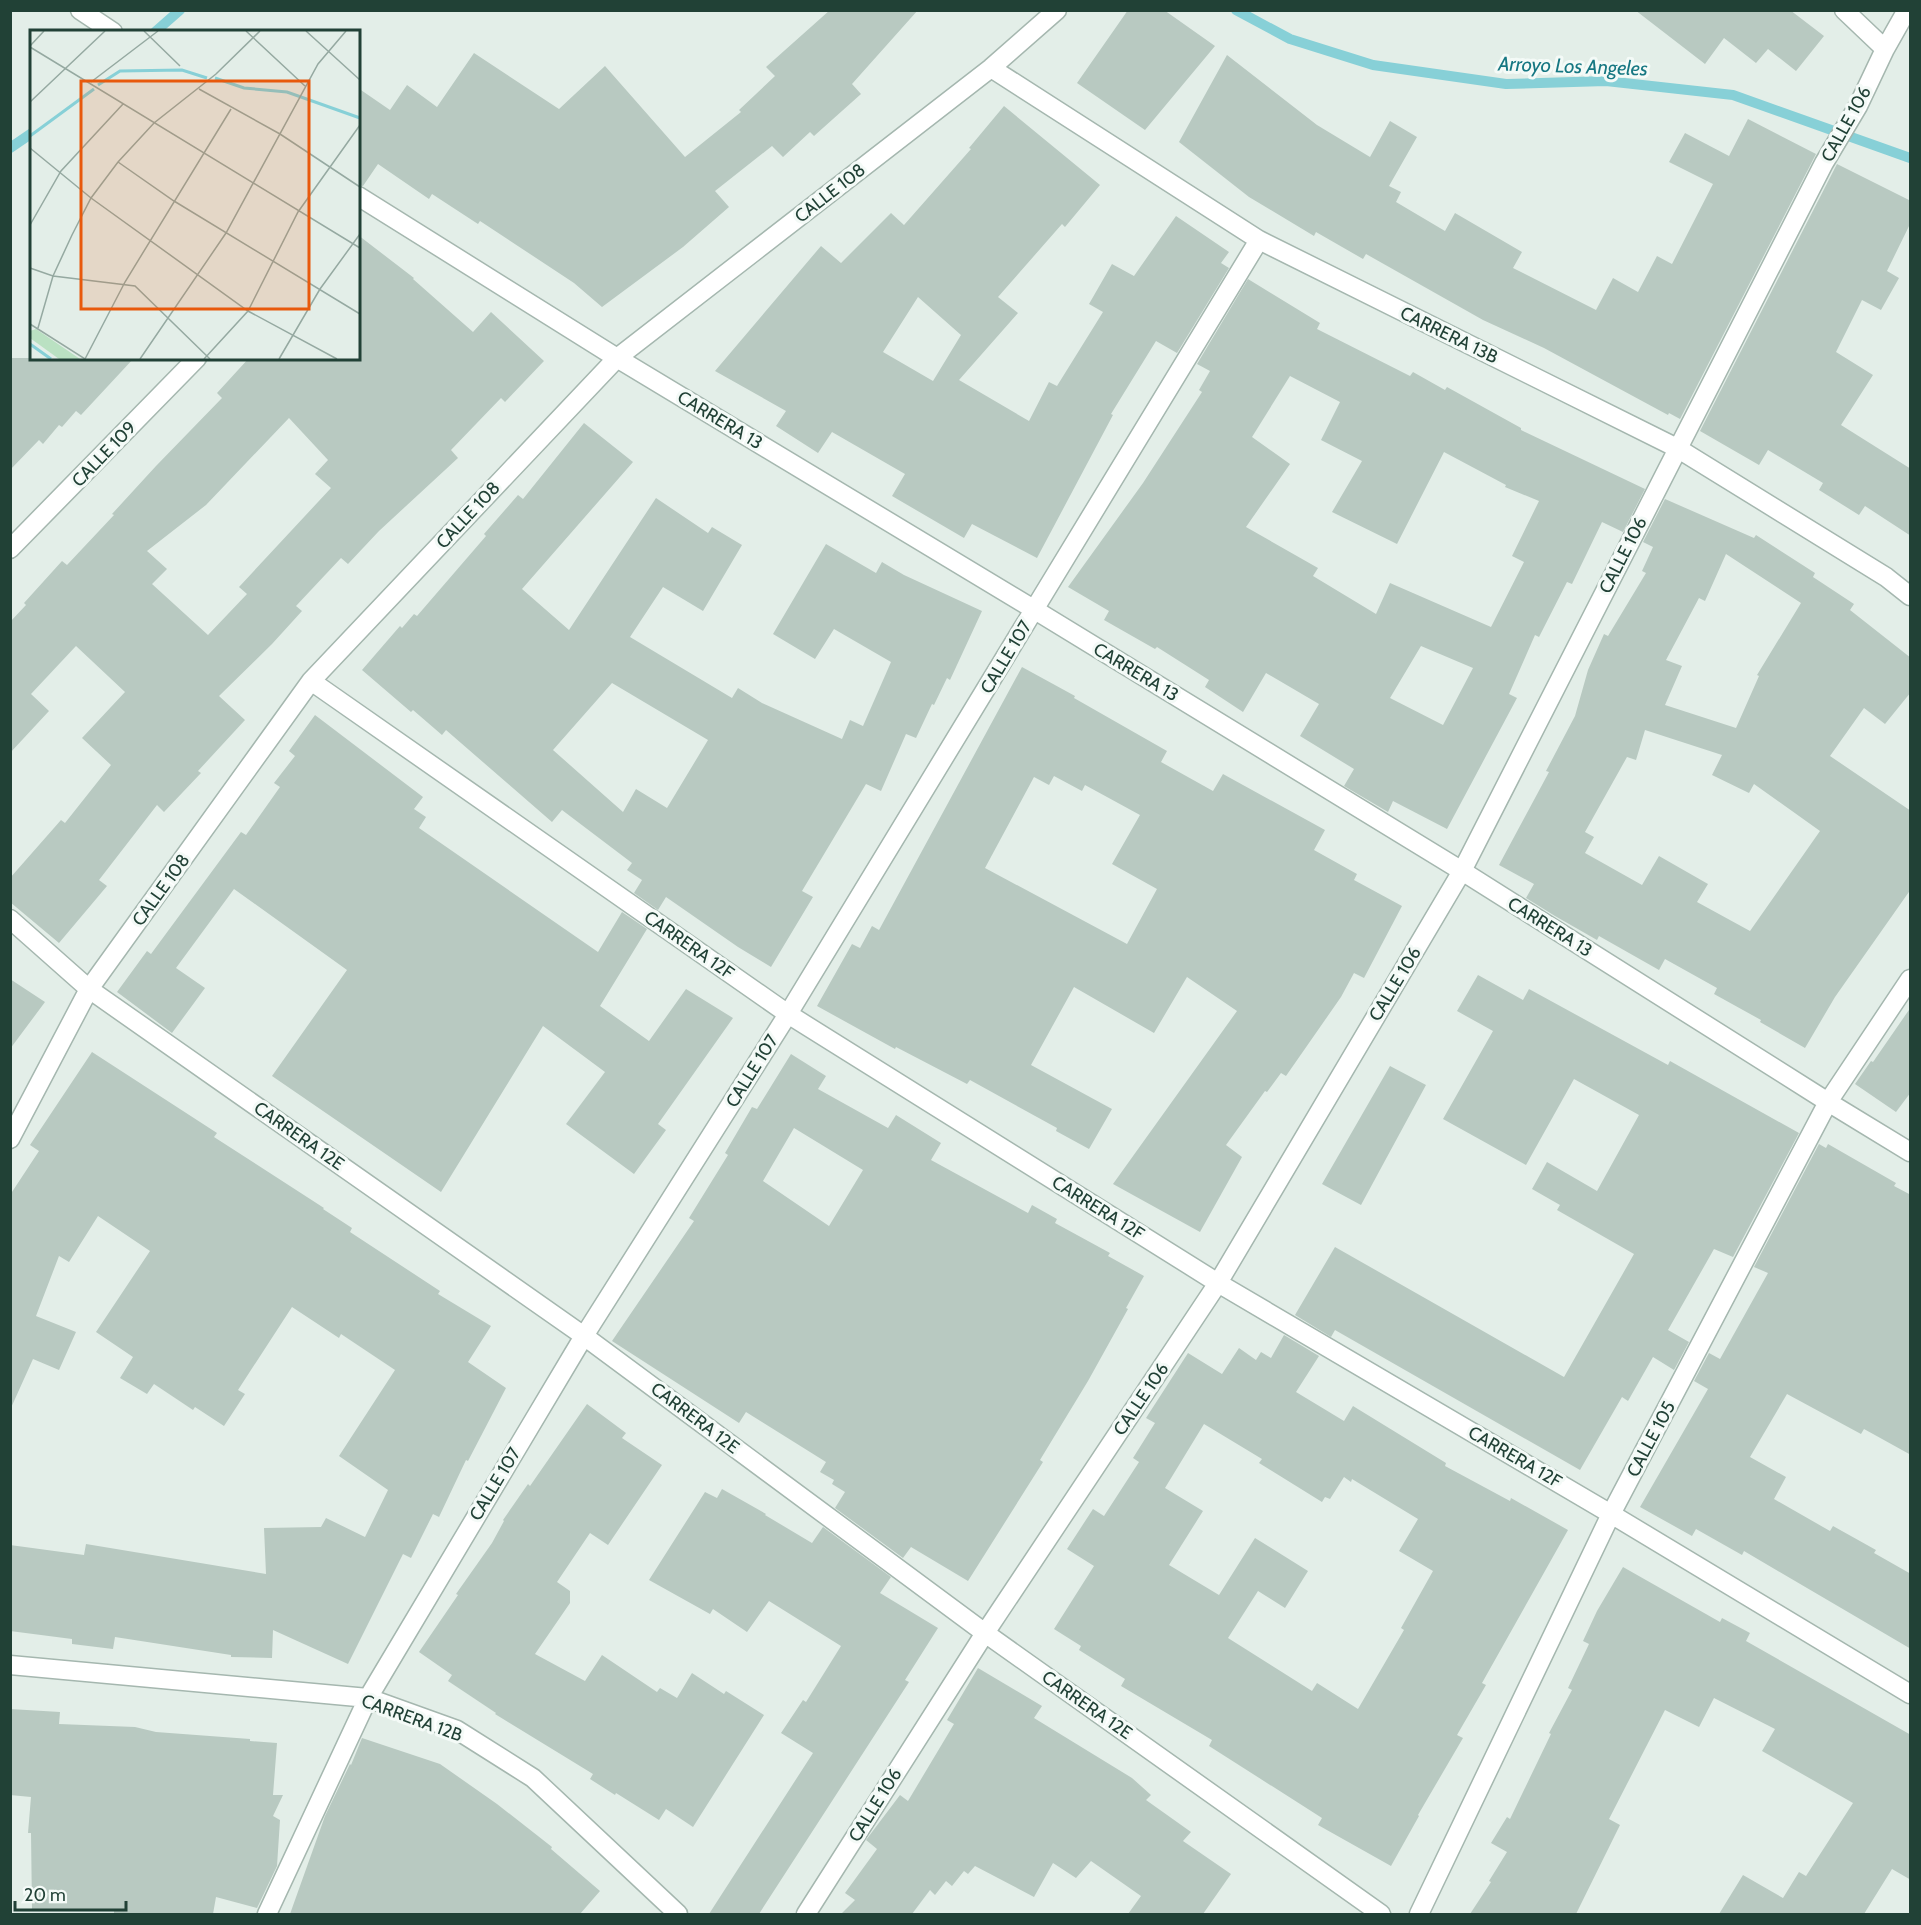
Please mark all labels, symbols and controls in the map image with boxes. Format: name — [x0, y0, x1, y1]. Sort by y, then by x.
inset map — [30, 30, 360, 360]
water label: Arroyo Los Angeles — [1497, 51, 1648, 81]
street label: CALLE 106 — [1816, 82, 1876, 166]
street label: CALLE 108 — [790, 159, 870, 227]
street label: CARRERA 13B — [1396, 302, 1502, 368]
street label: CARRERA 13 — [673, 386, 767, 454]
street label: CALLE 109 — [67, 417, 141, 491]
street label: CALLE 108 — [431, 477, 505, 553]
street label: CALLE 106 — [1594, 513, 1652, 597]
street label: CALLE 107 — [976, 616, 1036, 698]
street label: CARRERA 13 — [1089, 638, 1183, 706]
street label: CALLE 108 — [128, 850, 194, 930]
street label: CARRERA 13 — [1504, 892, 1596, 962]
street label: CARRERA 12F — [640, 906, 739, 984]
street label: CALLE 106 — [1364, 943, 1426, 1025]
street label: CALLE 107 — [721, 1031, 783, 1111]
street label: CARRERA 12E — [250, 1097, 348, 1175]
street label: CARRERA 12F — [1048, 1171, 1149, 1245]
street label: CALLE 106 — [1109, 1358, 1173, 1440]
street label: CARRERA 12E — [646, 1378, 744, 1458]
street label: CALLE 105 — [1622, 1397, 1680, 1481]
street label: CARRERA 12F — [1464, 1421, 1566, 1493]
street label: CALLE 107 — [465, 1443, 525, 1525]
street label: CARRERA 12E — [1038, 1666, 1136, 1744]
street label: CARRERA 12B — [358, 1690, 466, 1747]
street label: CALLE 106 — [844, 1764, 906, 1846]
scale bar — [15, 1874, 126, 1912]
text: 20 m — [24, 1884, 66, 1906]

